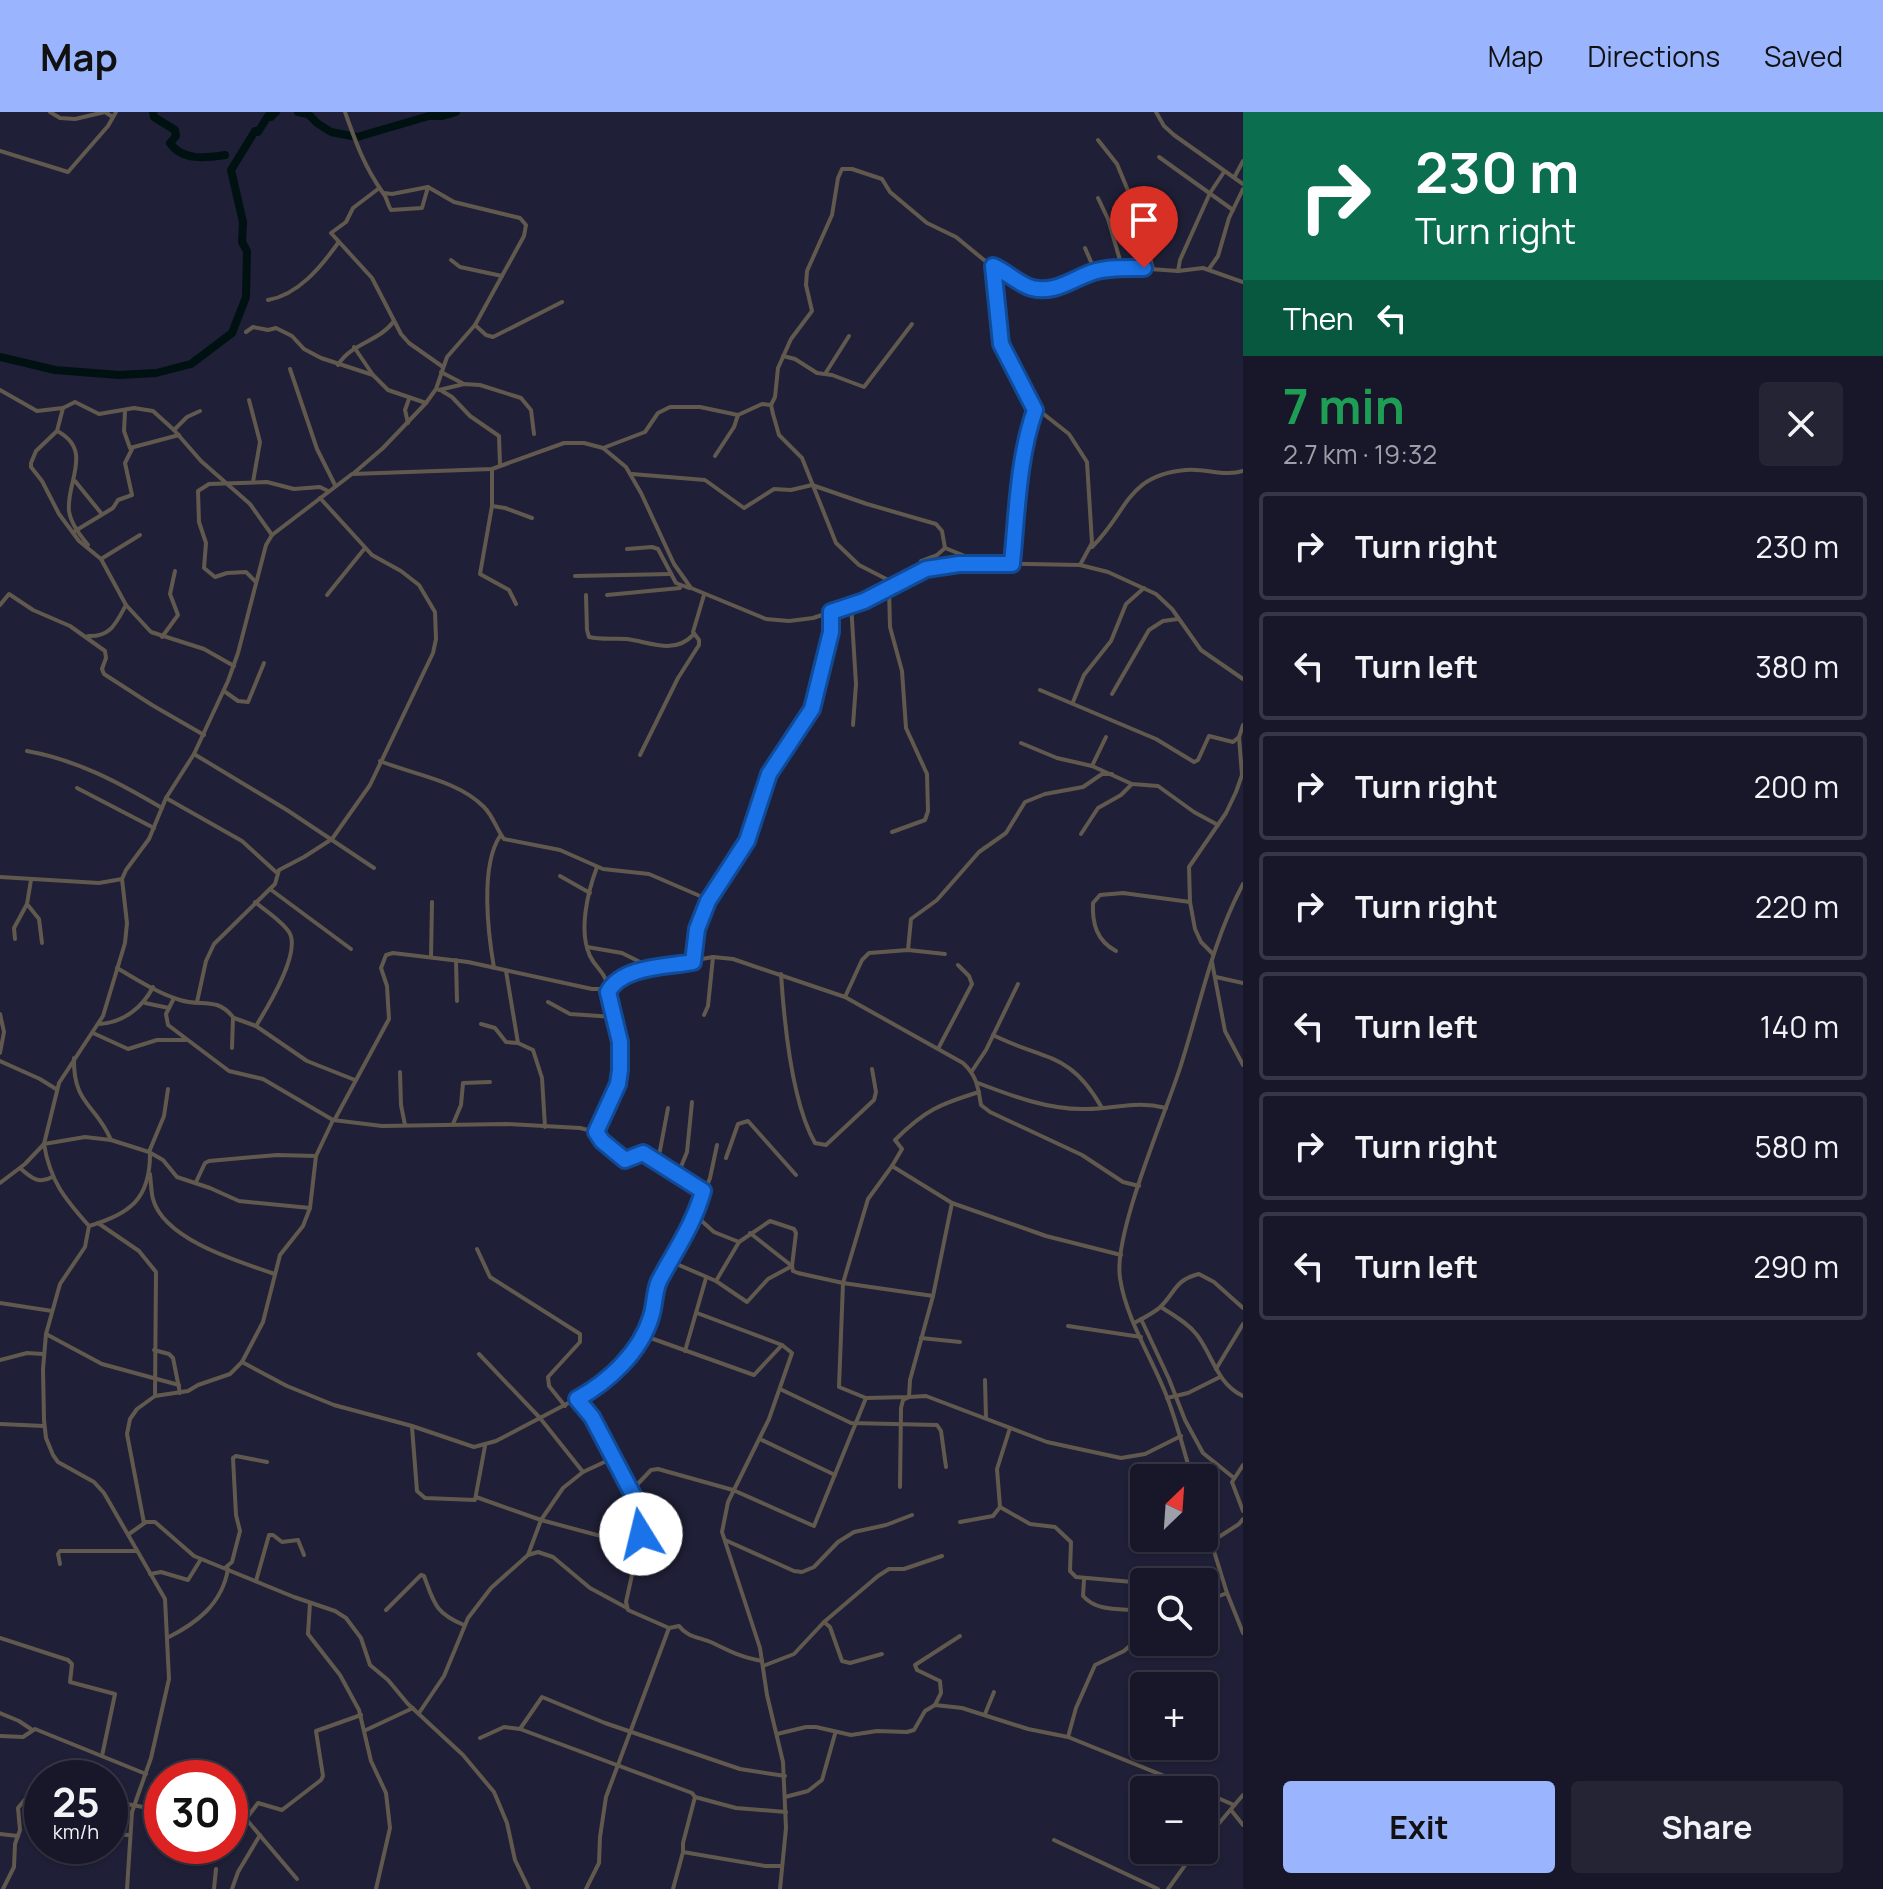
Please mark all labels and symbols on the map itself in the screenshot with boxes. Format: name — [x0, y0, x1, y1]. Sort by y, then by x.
pin — [1110, 186, 1178, 268]
north arrow — [1130, 1464, 1218, 1552]
position arrow — [599, 1492, 683, 1576]
speed limit sign: 30 — [144, 1760, 248, 1864]

